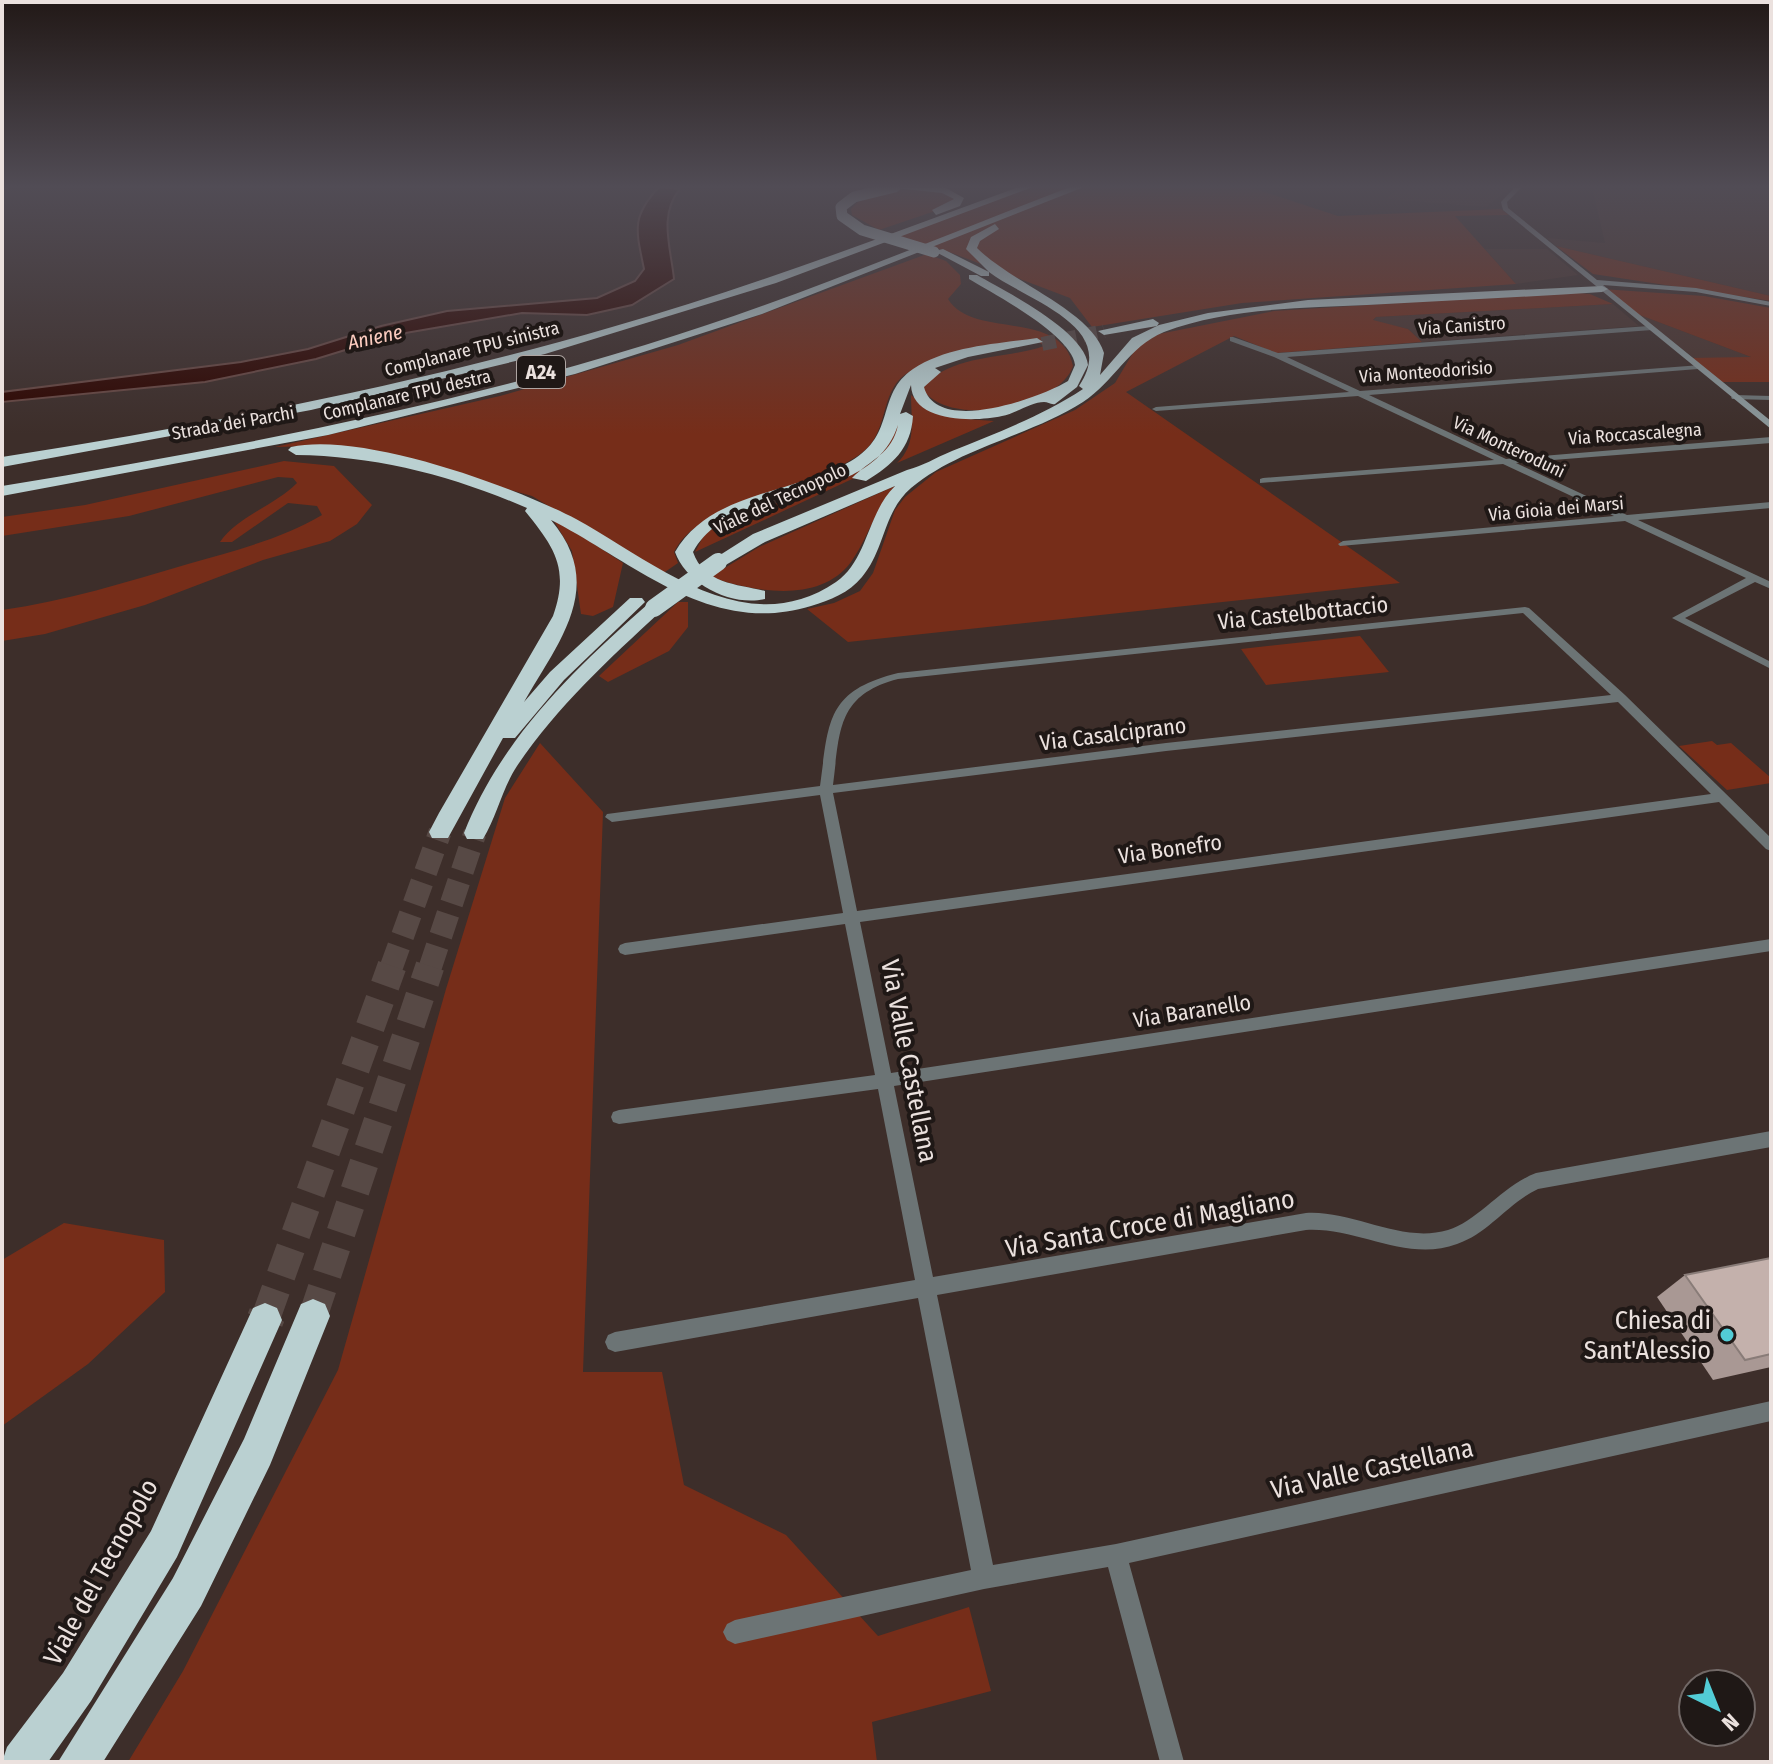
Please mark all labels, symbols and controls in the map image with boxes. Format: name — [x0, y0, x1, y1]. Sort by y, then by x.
street label: Via Canistro — [1418, 312, 1506, 340]
street label: Complanare TPU sinistra — [382, 317, 562, 381]
water label: Aniene — [344, 319, 405, 355]
road number: A24 — [517, 356, 565, 388]
street label: Via Monteodorisio — [1358, 356, 1494, 388]
street label: Complanare TPU destra — [321, 365, 493, 425]
street label: Strada dei Parchi — [170, 401, 296, 445]
street label: Via Monteroduni — [1449, 411, 1569, 483]
street label: Via Roccascalegna — [1568, 418, 1703, 450]
street label: Viale del Tecnopolo — [710, 459, 850, 539]
street label: Via Gioia dei Marsi — [1487, 492, 1625, 526]
street label: Via Castelbottaccio — [1217, 591, 1389, 635]
street label: Via Casalciprano — [1038, 712, 1188, 756]
street label: Via Bonefro — [1117, 828, 1223, 870]
street label: Via Valle Castellana — [874, 957, 944, 1165]
street label: Via Baranello — [1131, 988, 1253, 1034]
street label: Via Santa Croce di Magliano — [1003, 1183, 1297, 1265]
place label: Chiesa di Sant'Alessio — [1584, 1305, 1711, 1366]
marker: Chiesa di Sant'Alessio — [1718, 1326, 1736, 1344]
street label: Via Valle Castellana — [1268, 1432, 1476, 1506]
street label: Viale del Tecnopolo — [37, 1474, 165, 1670]
north arrow — [1677, 1668, 1757, 1748]
text: N — [1716, 1708, 1744, 1737]

